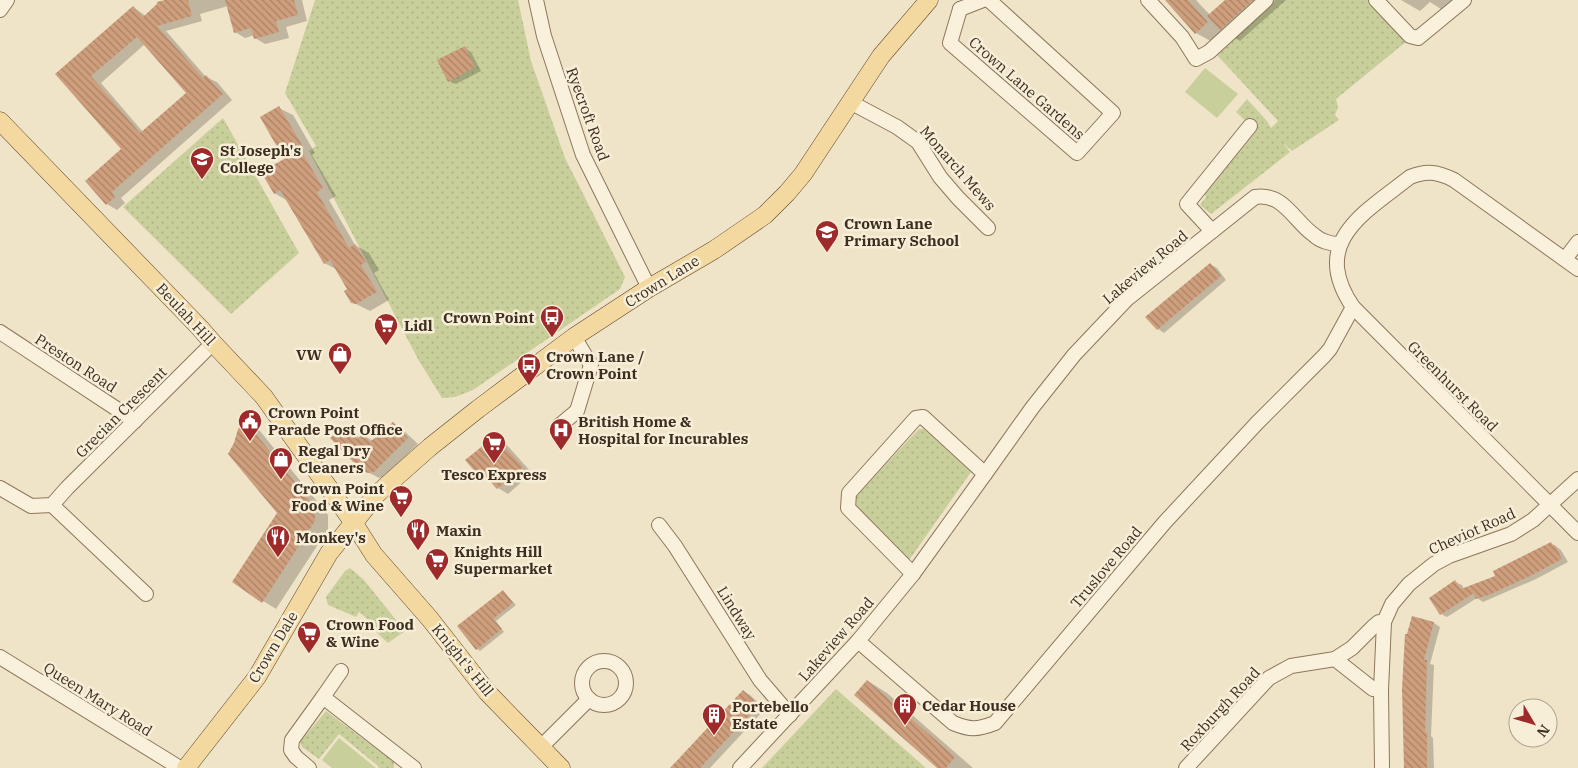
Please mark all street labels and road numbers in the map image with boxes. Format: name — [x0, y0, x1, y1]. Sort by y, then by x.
street label: Crown Lane Gardens — [965, 33, 1089, 143]
street label: Ryecroft Road — [562, 65, 614, 163]
street label: Monarch Mews — [916, 122, 1000, 214]
street label: Lakeview Road — [1099, 226, 1191, 308]
street label: Crown Lane — [621, 251, 703, 311]
street label: Beulah Hill — [152, 279, 220, 349]
street label: Preston Road — [32, 330, 120, 396]
street label: Greenhurst Road — [1404, 337, 1502, 435]
street label: Grecian Crescent — [71, 362, 171, 462]
street label: Cheviot Road — [1426, 503, 1518, 559]
street label: Truslove Road — [1066, 522, 1146, 612]
street label: Lindway — [713, 583, 761, 643]
street label: Lakeview Road — [794, 593, 878, 685]
street label: Crown Dale — [244, 608, 302, 686]
street label: Knight's Hill — [428, 620, 498, 700]
street label: Queen Mary Road — [40, 658, 156, 740]
street label: Roxburgh Road — [1176, 663, 1264, 755]

